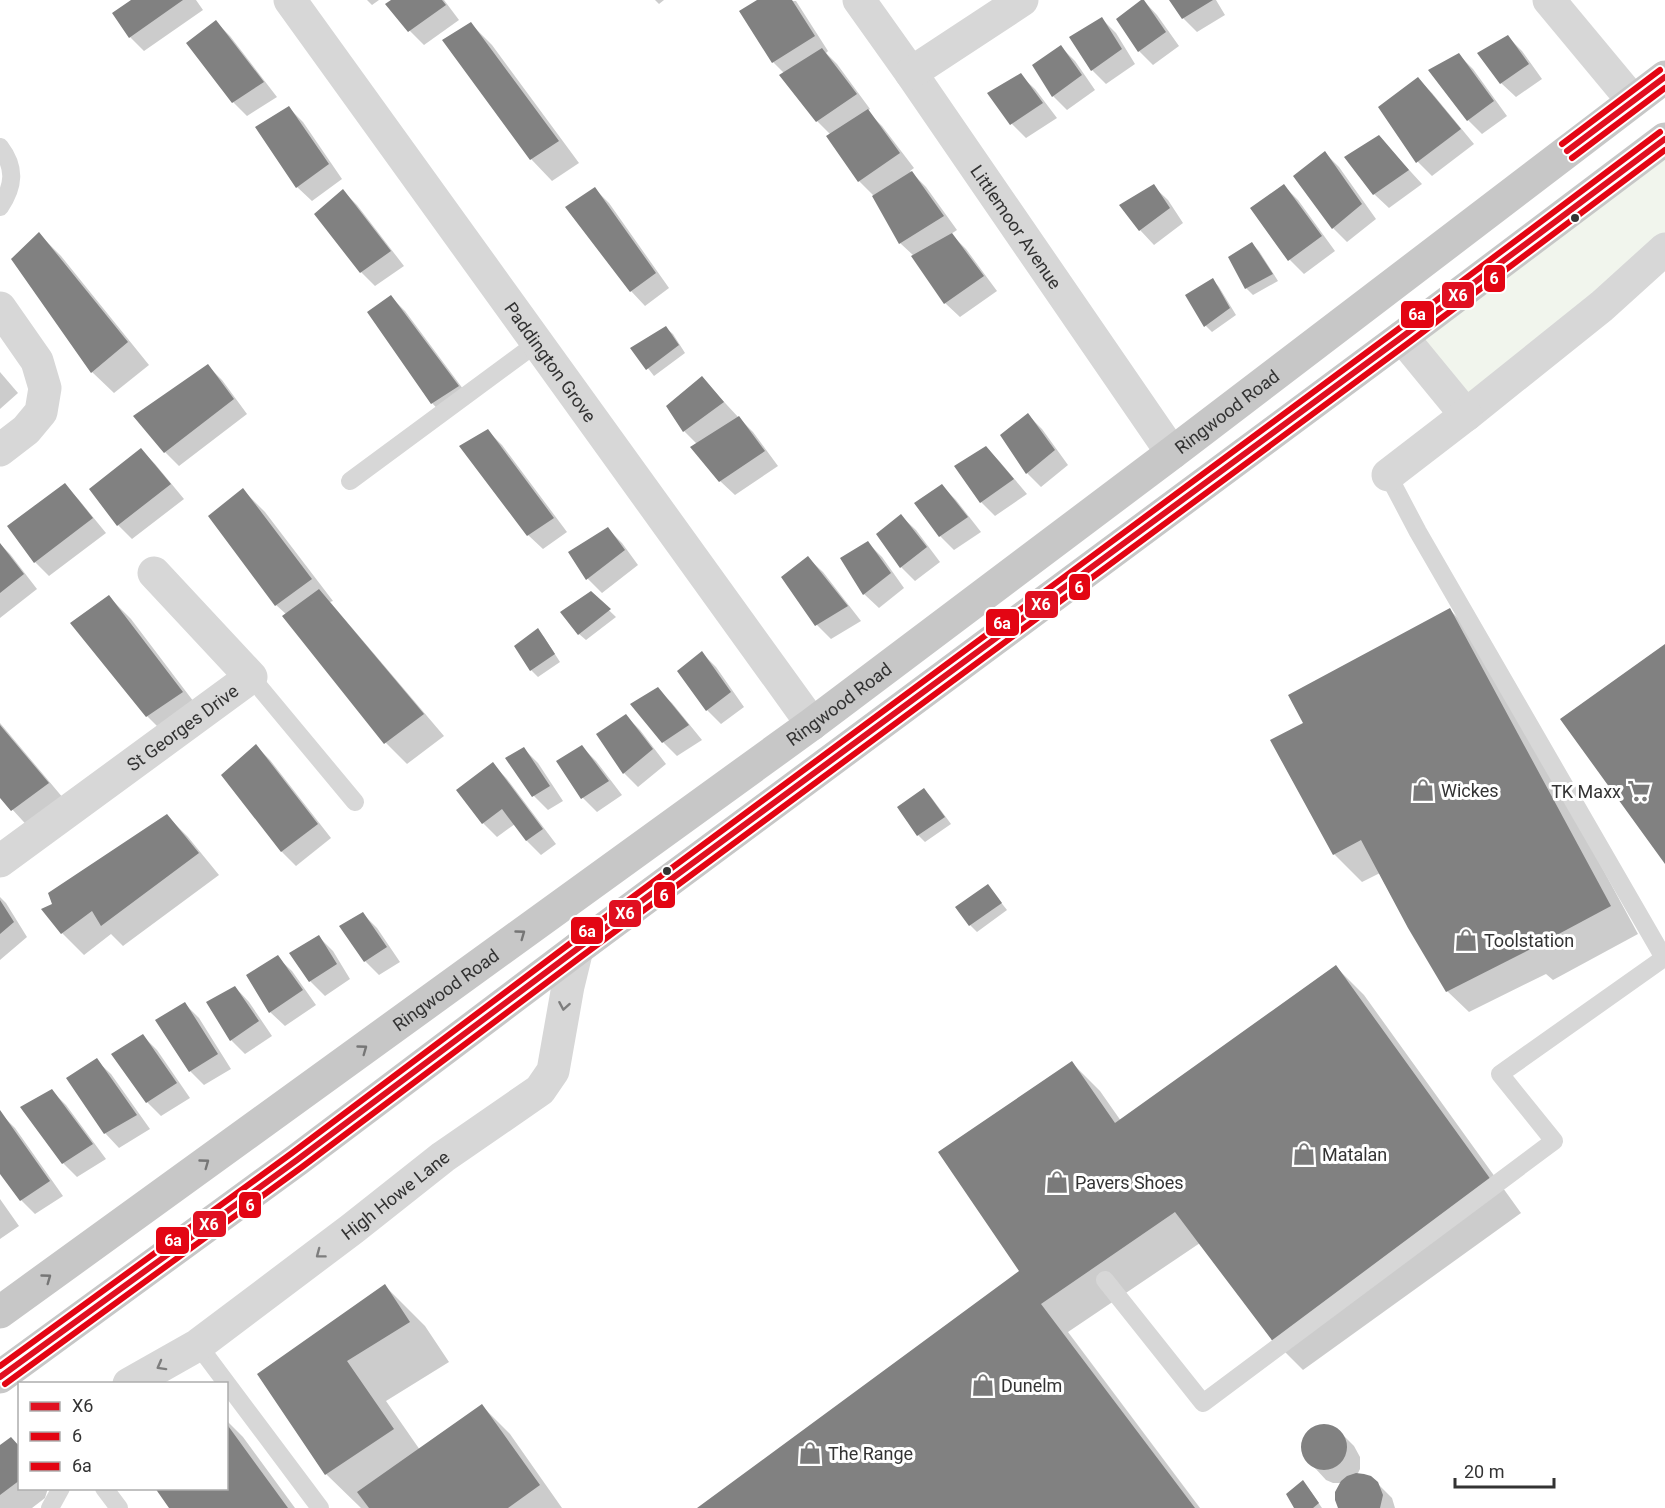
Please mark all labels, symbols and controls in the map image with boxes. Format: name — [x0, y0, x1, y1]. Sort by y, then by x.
street label: Littlemoor Avenue — [967, 161, 1066, 293]
unlabelled marker — [1569, 212, 1581, 224]
line badge: 6 — [1483, 264, 1506, 293]
text: 6 — [1489, 269, 1499, 288]
line badge: X6 — [1441, 281, 1475, 309]
text: X6 — [1448, 286, 1468, 305]
street label: Paddington Grove — [501, 298, 601, 426]
line badge: 6a — [1400, 300, 1435, 329]
text: 6a — [1408, 305, 1426, 324]
street label: Ringwood Road — [1170, 365, 1283, 458]
line badge: 6 — [1068, 573, 1091, 601]
text: 6 — [1074, 578, 1084, 597]
line badge: X6 — [1024, 590, 1059, 619]
text: X6 — [1031, 595, 1051, 614]
line badge: 6a — [985, 608, 1020, 637]
text: 6a — [993, 614, 1011, 633]
street label: Ringwood Road — [782, 658, 895, 750]
street label: St Georges Drive — [122, 680, 242, 775]
shop icon: Wickes — [1410, 777, 1436, 803]
supermarket icon: TK Maxx — [1626, 778, 1652, 804]
place label: Wickes — [1441, 780, 1499, 801]
place label: TK Maxx — [1551, 781, 1621, 802]
unlabelled marker — [661, 865, 673, 877]
line badge: 6 — [653, 881, 676, 909]
text: 6 — [659, 886, 669, 905]
line badge: X6 — [608, 899, 642, 928]
text: X6 — [615, 904, 635, 923]
line badge: 6a — [570, 916, 604, 945]
text: 6a — [578, 922, 596, 941]
shop icon: Toolstation — [1453, 927, 1479, 953]
place label: Toolstation — [1484, 930, 1574, 951]
one-way arrow — [515, 931, 526, 942]
street label: Ringwood Road — [388, 944, 502, 1035]
one-way arrow — [559, 1002, 571, 1011]
one-way arrow — [357, 1045, 368, 1056]
shop icon: Matalan — [1291, 1141, 1317, 1167]
place label: Matalan — [1322, 1144, 1387, 1165]
street label: High Howe Lane — [337, 1146, 453, 1244]
one-way arrow — [199, 1159, 210, 1170]
shop icon: Pavers Shoes — [1044, 1169, 1070, 1195]
place label: Pavers Shoes — [1075, 1172, 1184, 1193]
line badge: 6 — [238, 1191, 262, 1219]
text: 6 — [245, 1196, 255, 1215]
line badge: X6 — [192, 1210, 227, 1238]
text: X6 — [199, 1215, 219, 1234]
line badge: 6a — [155, 1226, 190, 1255]
text: 6a — [164, 1231, 182, 1250]
one-way arrow — [315, 1246, 326, 1257]
one-way arrow — [41, 1274, 52, 1285]
one-way arrow — [157, 1359, 167, 1370]
shop icon: Dunelm — [970, 1372, 996, 1398]
place label: Dunelm — [1001, 1375, 1062, 1396]
legend — [18, 1382, 228, 1490]
text: X6 — [72, 1395, 93, 1416]
text: 6 — [72, 1425, 82, 1446]
shop icon: The Range — [797, 1440, 823, 1466]
place label: The Range — [828, 1443, 913, 1464]
scale bar — [1455, 1451, 1554, 1489]
text: 6a — [72, 1455, 92, 1476]
text: 20 m — [1464, 1461, 1504, 1482]

